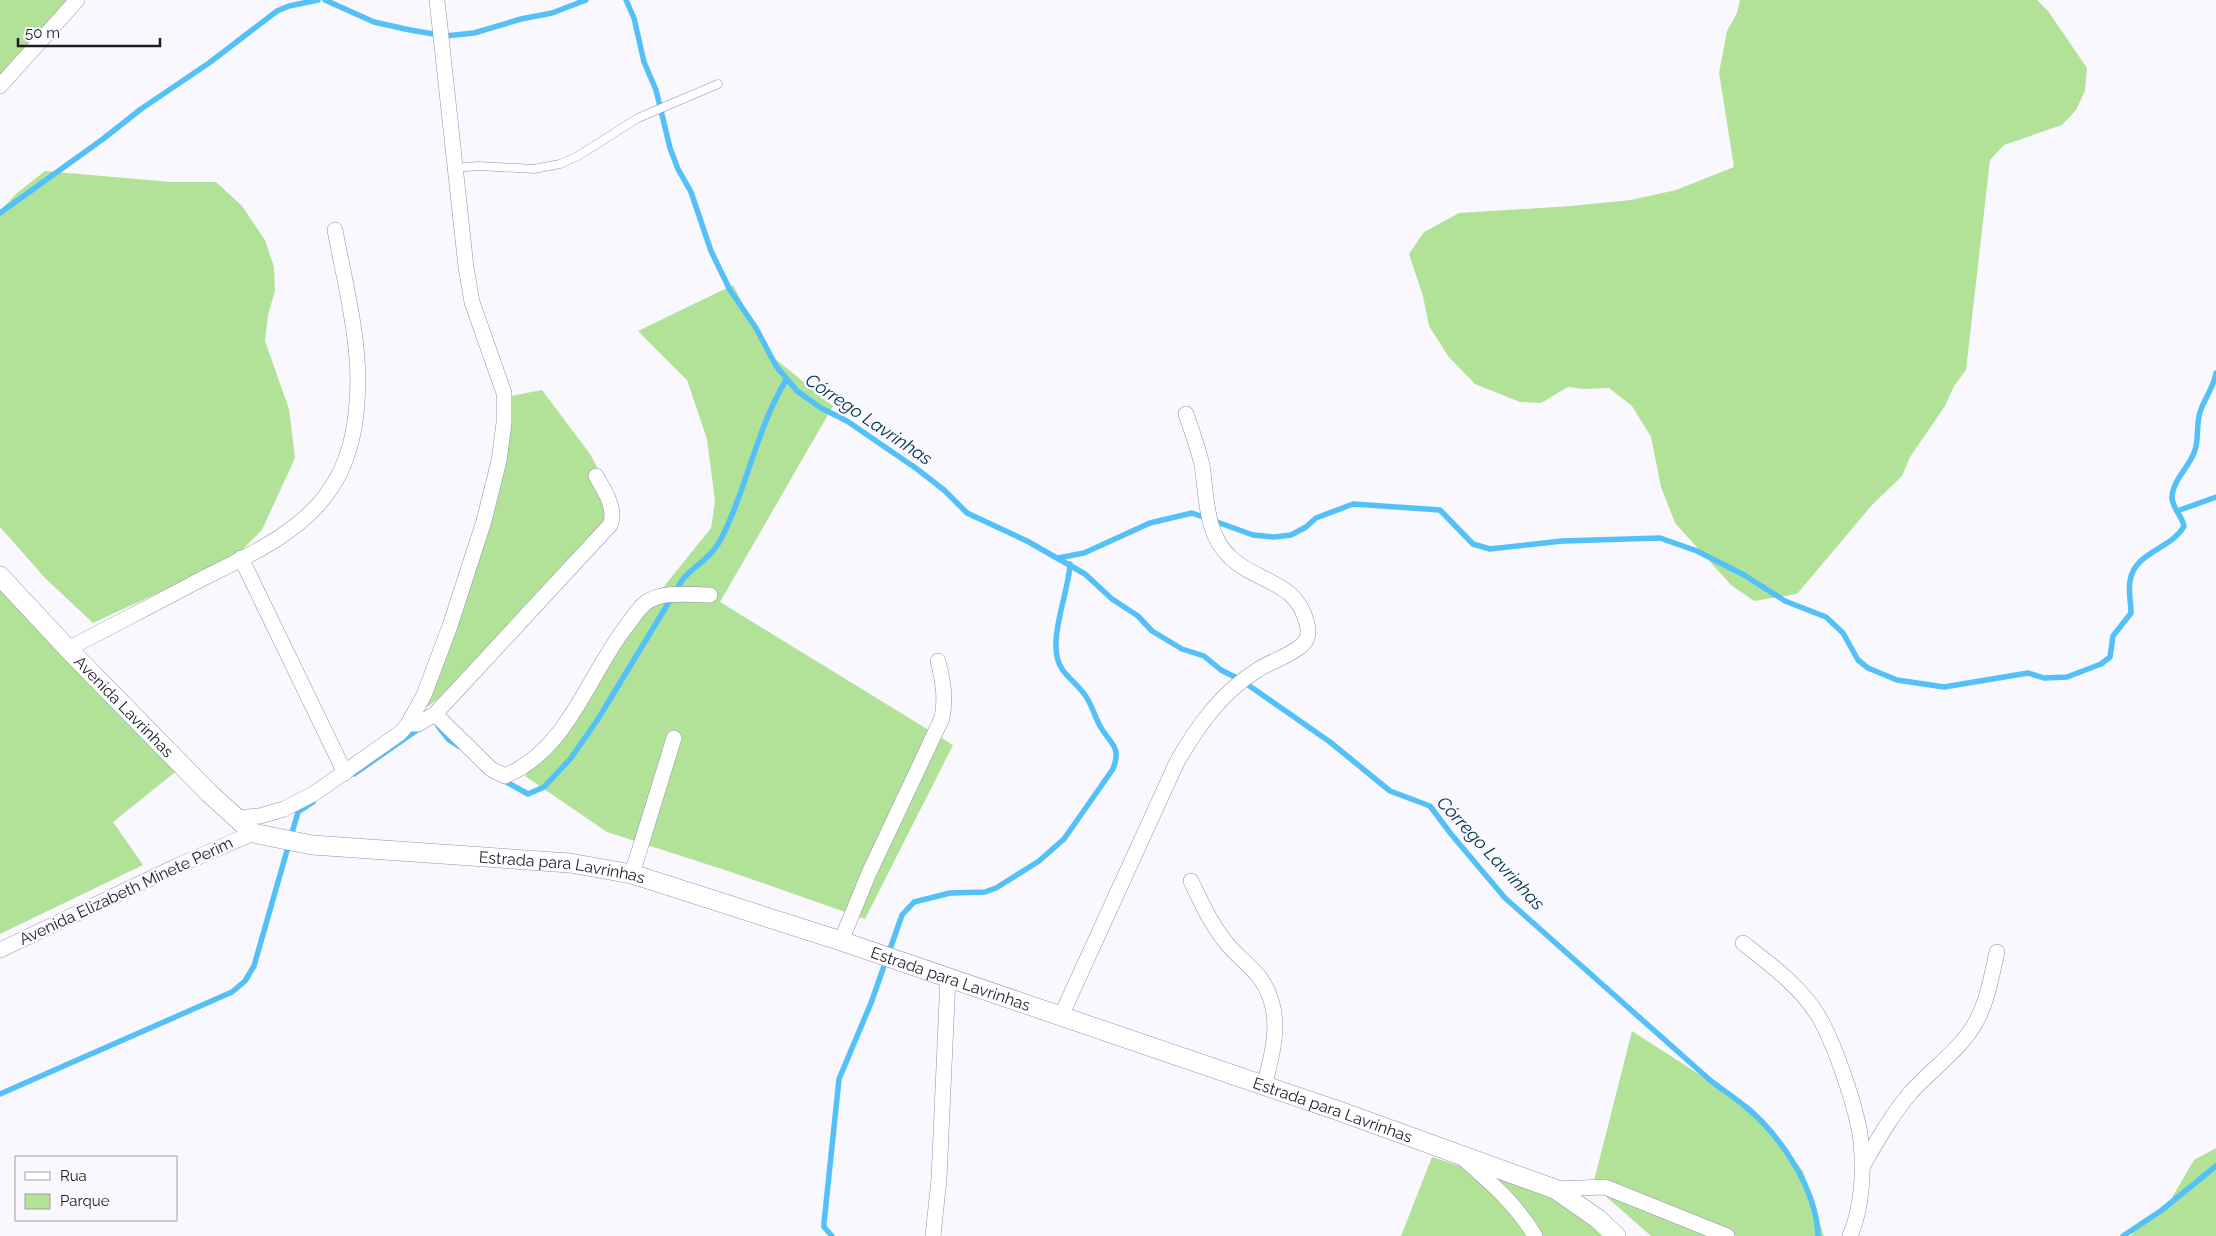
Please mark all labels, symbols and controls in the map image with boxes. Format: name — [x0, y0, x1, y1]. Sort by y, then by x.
scale bar — [18, 15, 160, 47]
text: 50 m — [25, 24, 60, 42]
water label: Córrego Lavrinhas — [802, 369, 937, 469]
street label: Avenida Lavrinhas — [70, 652, 178, 761]
water label: Córrego Lavrinhas — [1433, 792, 1549, 915]
street label: Avenida Elizabeth Minete Perim — [16, 833, 236, 949]
street label: Estrada para Lavrinhas — [478, 847, 648, 887]
street label: Estrada para Lavrinhas — [868, 942, 1033, 1015]
street label: Estrada para Lavrinhas — [1251, 1073, 1415, 1146]
legend — [15, 1156, 178, 1221]
text: Rua — [60, 1167, 87, 1185]
text: Parque — [60, 1192, 110, 1210]

